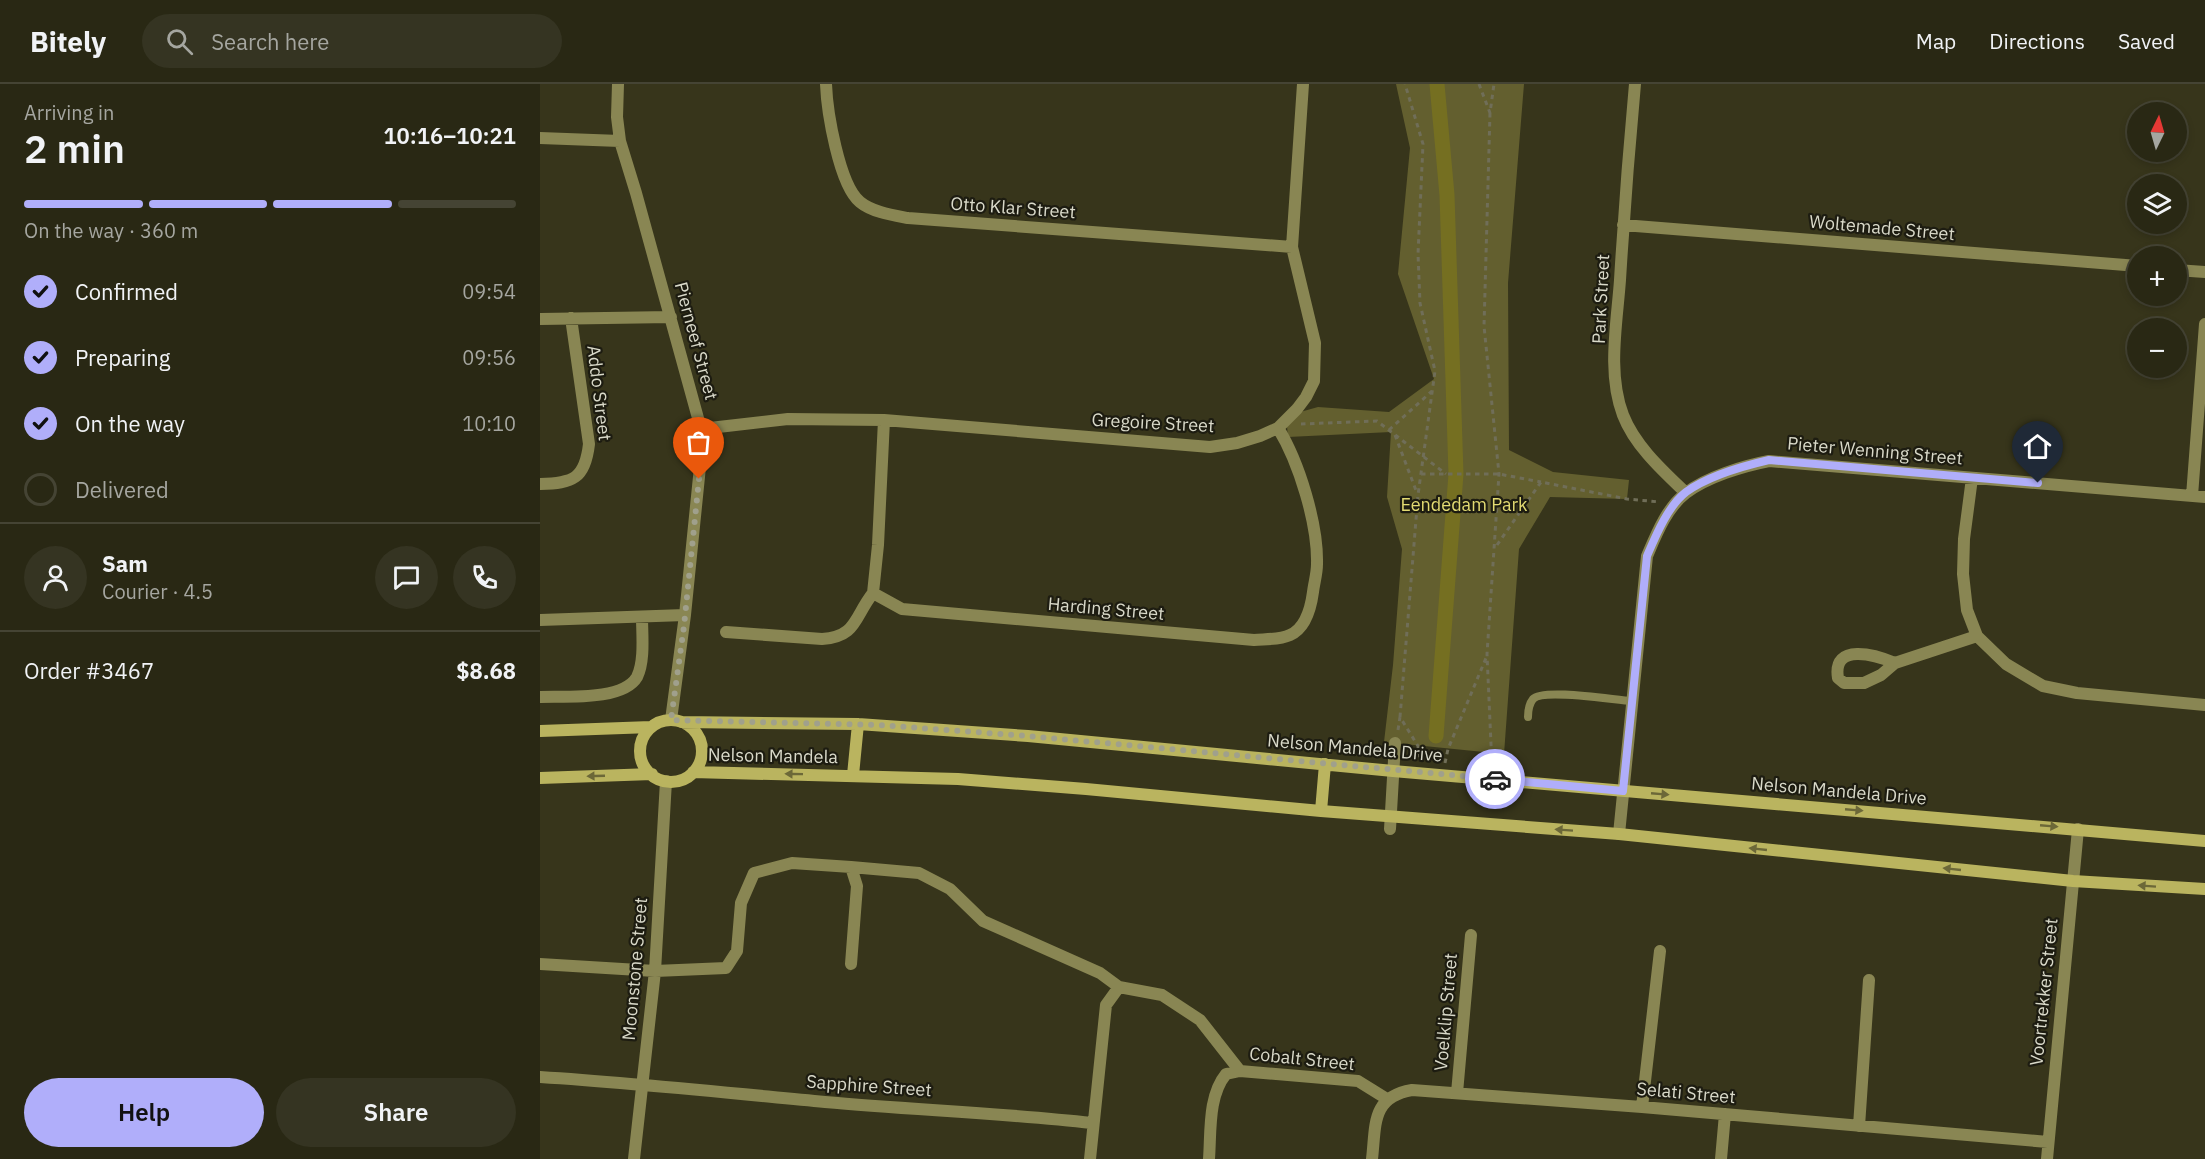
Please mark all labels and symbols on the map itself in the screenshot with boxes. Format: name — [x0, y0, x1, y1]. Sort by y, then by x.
north arrow — [2127, 102, 2187, 162]
street label: Otto Klar Street — [950, 192, 1076, 223]
street label: Woltemade Street — [1808, 210, 1956, 245]
street label: Park Street — [1587, 253, 1614, 345]
street label: Pierneef Street — [670, 279, 723, 402]
street label: Addo Street — [582, 344, 617, 442]
street label: Gregoire Street — [1091, 408, 1215, 437]
pin — [673, 417, 724, 479]
pin — [2012, 421, 2063, 483]
street label: Pieter Wenning Street — [1786, 431, 1964, 470]
park label: Eendedam Park — [1400, 493, 1528, 516]
street label: Harding Street — [1047, 592, 1165, 625]
street label: Nelson Mandela Drive — [1266, 728, 1444, 767]
street label: Nelson Mandela — [708, 743, 839, 768]
courier — [1465, 749, 1525, 809]
one-way arrow — [785, 769, 804, 779]
one-way arrow — [586, 771, 605, 781]
street label: Nelson Mandela Drive — [1750, 771, 1928, 810]
one-way arrow — [1650, 789, 1669, 799]
one-way arrow — [1845, 805, 1864, 815]
one-way arrow — [2039, 821, 2058, 831]
one-way arrow — [1555, 825, 1574, 835]
one-way arrow — [1749, 844, 1768, 853]
one-way arrow — [1943, 864, 1962, 873]
one-way arrow — [2137, 881, 2156, 890]
street label: Moonstone Street — [617, 896, 652, 1042]
street label: Voortrekker Street — [2024, 917, 2063, 1067]
street label: Voelklip Street — [1429, 952, 1462, 1072]
street label: Cobalt Street — [1248, 1042, 1356, 1075]
street label: Sapphire Street — [806, 1070, 933, 1101]
street label: Selati Street — [1636, 1077, 1737, 1108]

